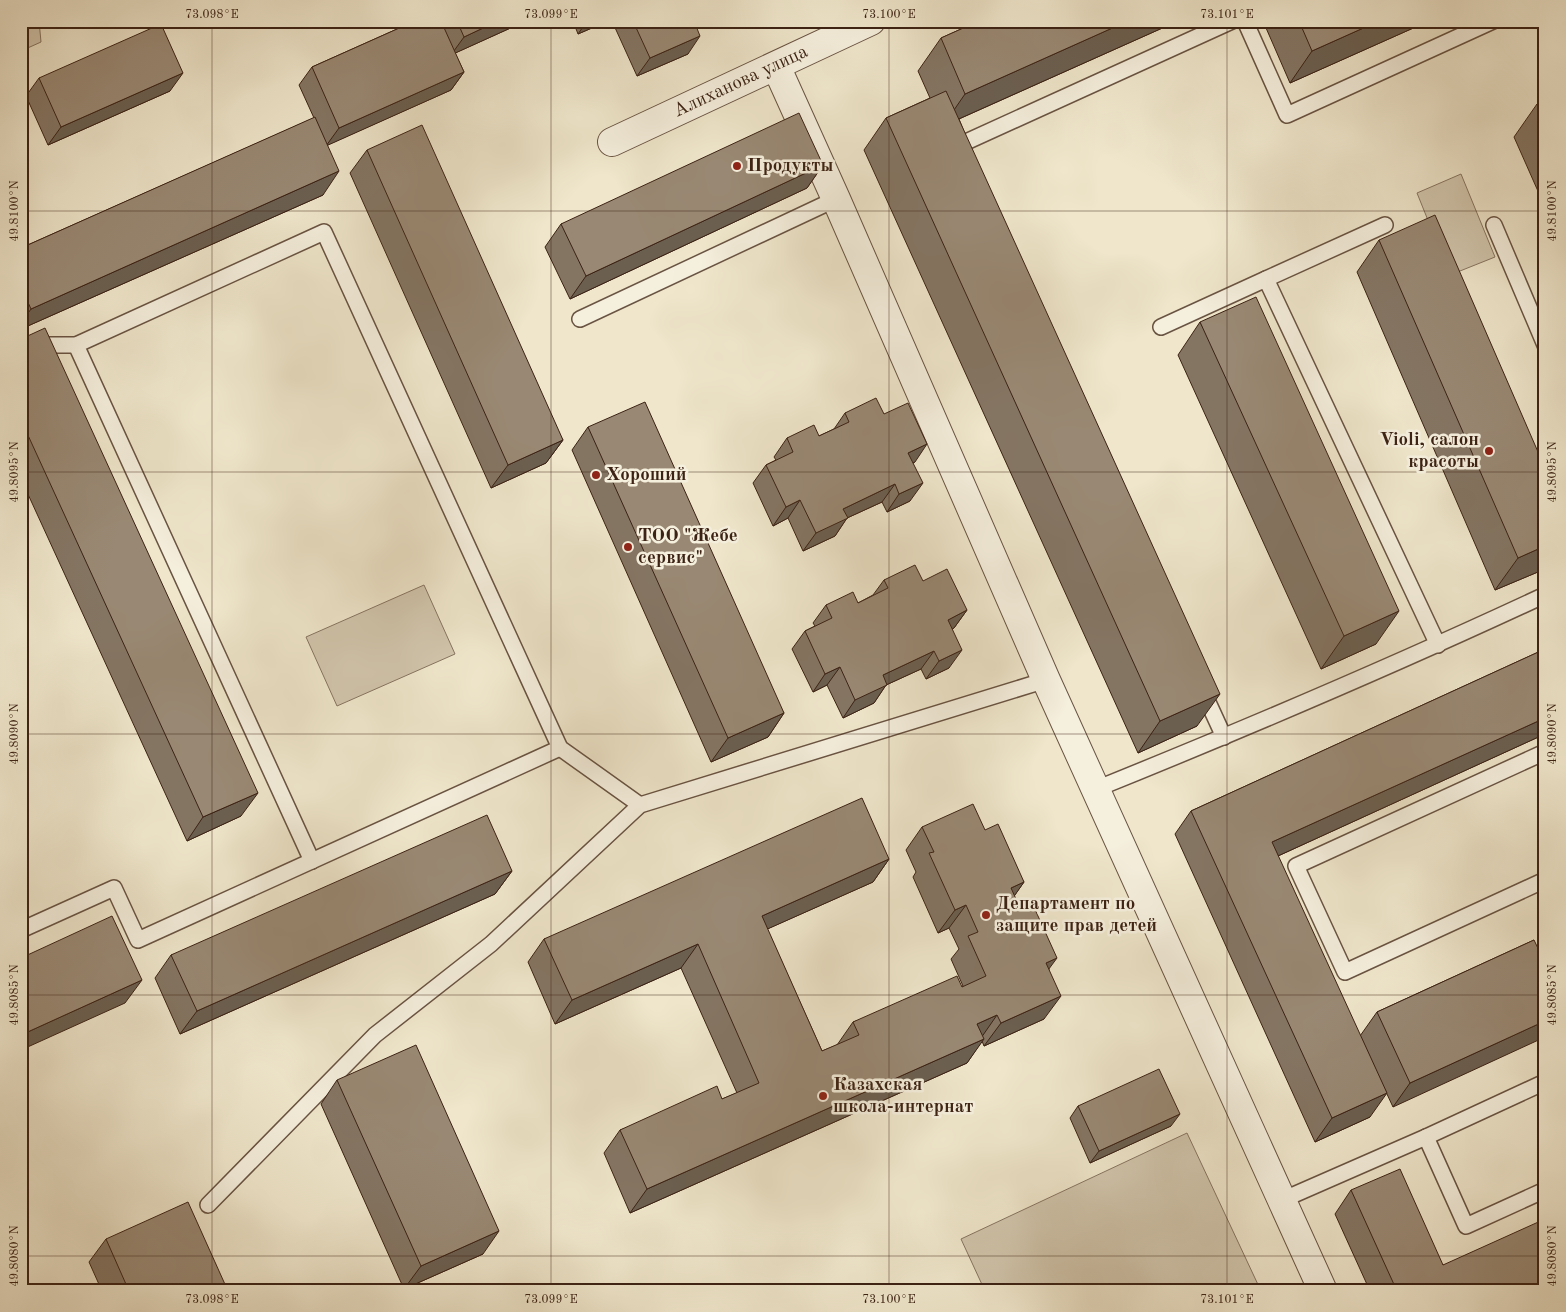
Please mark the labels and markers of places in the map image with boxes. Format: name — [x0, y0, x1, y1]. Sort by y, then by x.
place label: Продукты — [747, 157, 834, 176]
marker: Продукты — [731, 160, 743, 172]
place label: Violi, салон красоты — [1379, 431, 1479, 472]
marker: Violi, салон красоты — [1483, 445, 1495, 457]
place label: Хороший — [606, 466, 687, 485]
marker: Хороший — [590, 469, 602, 481]
place label: ТОО "Жебе сервис" — [638, 527, 738, 568]
marker: ТОО "Жебе сервис" — [622, 541, 634, 553]
place label: Департамент по защите прав детей — [996, 895, 1157, 936]
marker: Департамент по защите прав детей — [980, 909, 992, 921]
place label: Казахская школа-интернат — [833, 1076, 974, 1117]
marker: Казахская школа-интернат — [817, 1090, 829, 1102]

